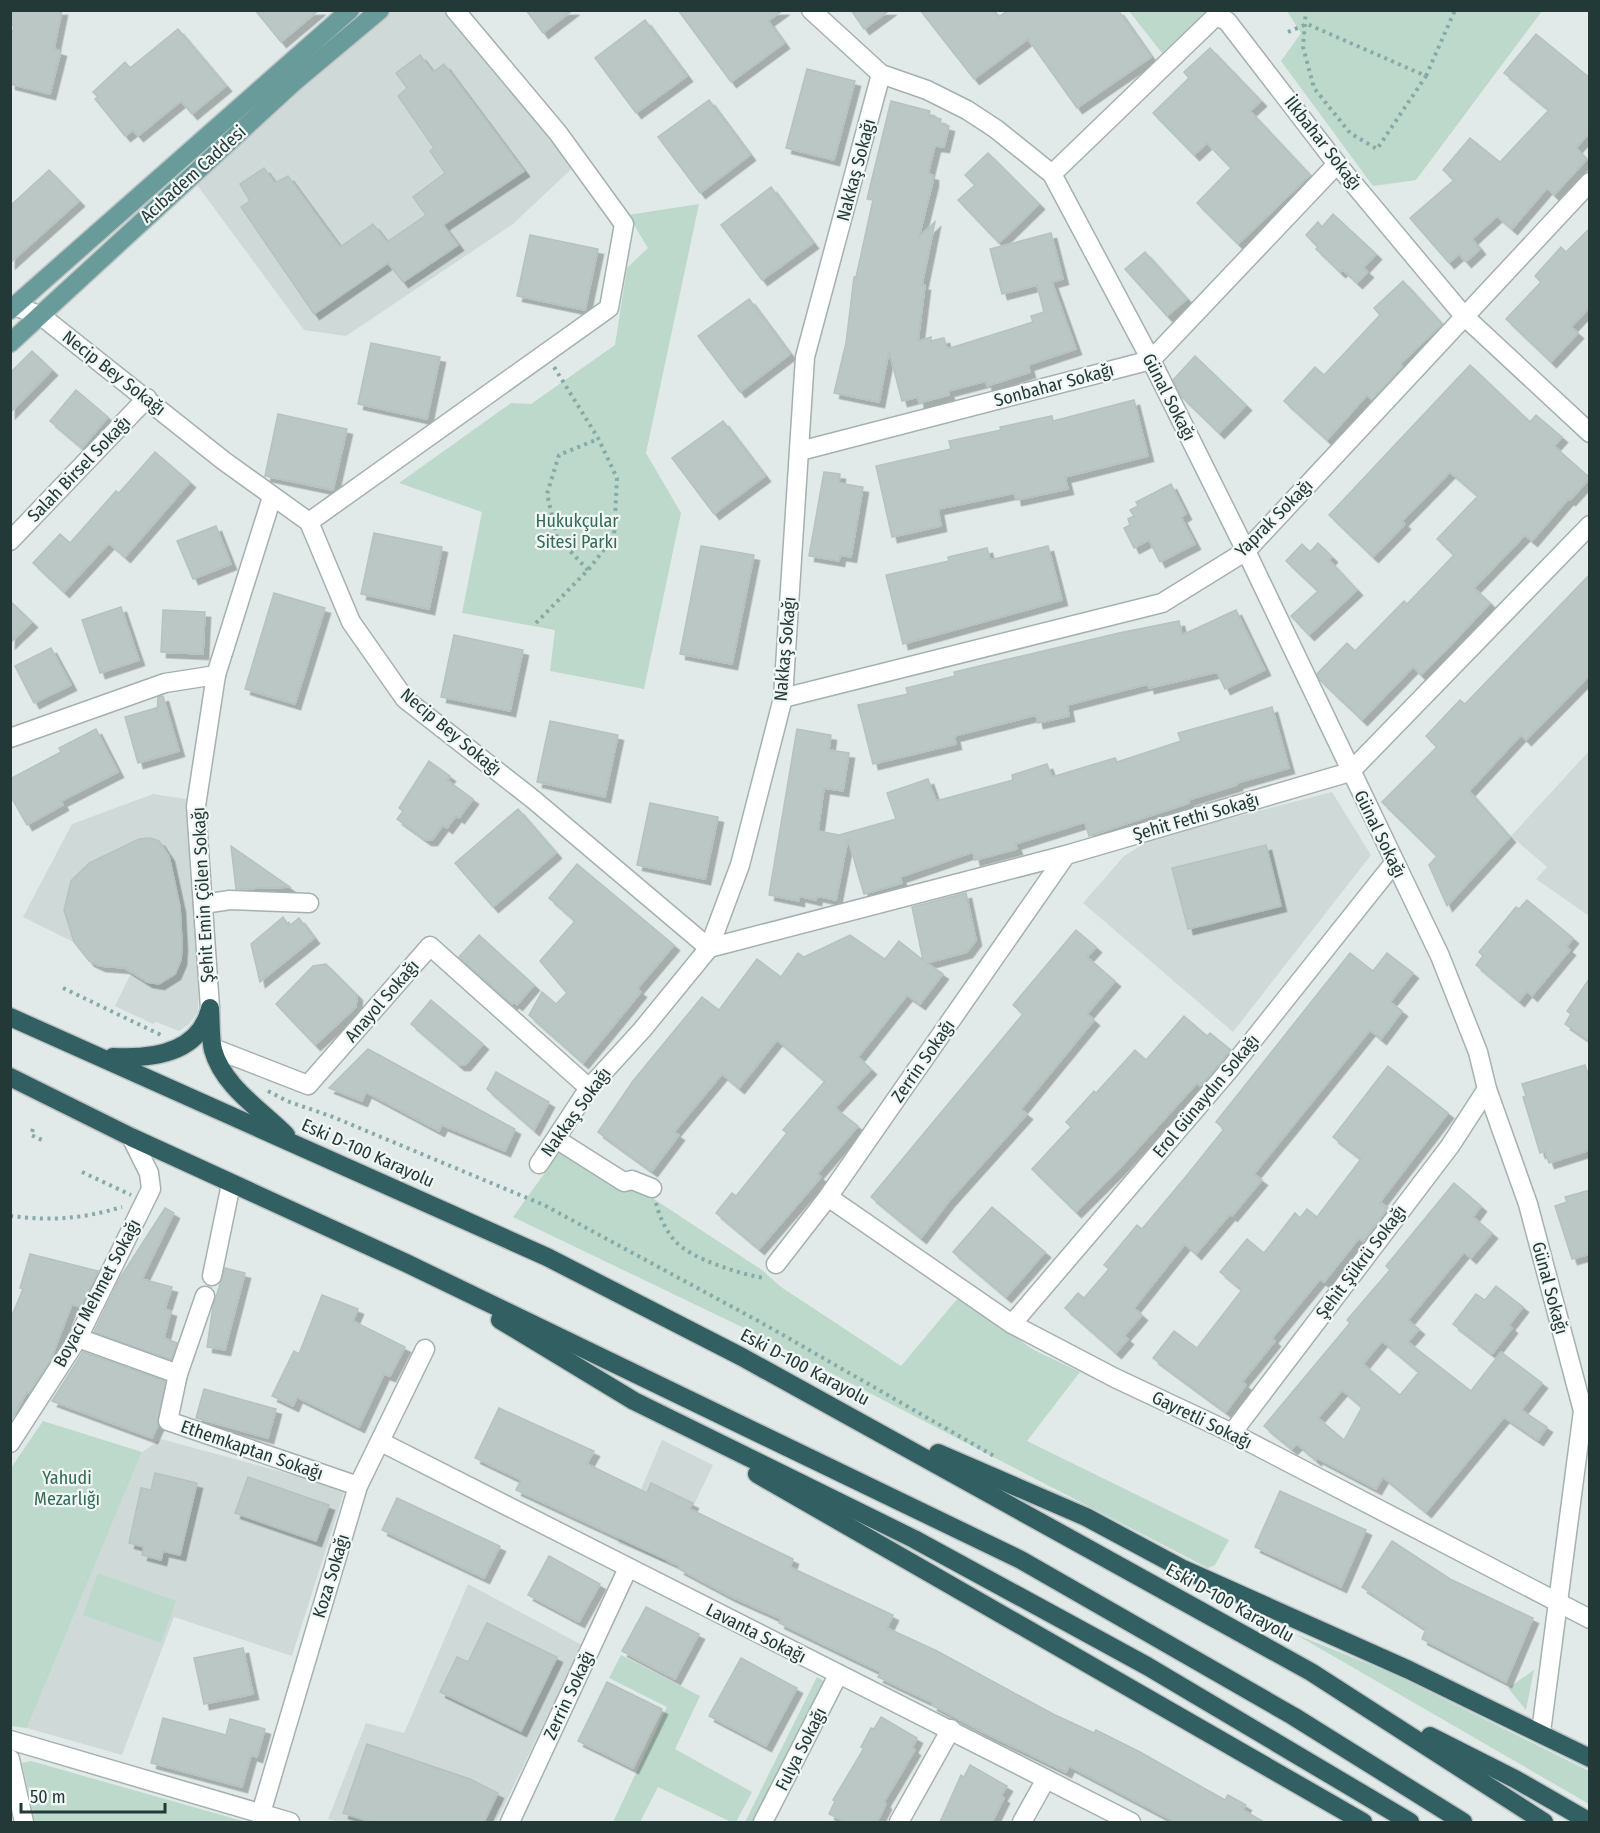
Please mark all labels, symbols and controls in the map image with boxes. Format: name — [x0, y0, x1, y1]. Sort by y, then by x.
street label: İlkbahar Sokağı — [1280, 92, 1366, 194]
street label: Nakkaş Sokağı — [832, 116, 880, 224]
street label: Acıbadem Caddesi — [136, 121, 250, 227]
street label: Necip Bey Sokağı — [58, 326, 170, 420]
street label: Günal Sokağı — [1138, 350, 1200, 444]
street label: Sonbahar Sokağı — [992, 358, 1116, 412]
street label: Salah Birsel Sokağı — [23, 411, 135, 527]
street label: Yaprak Sokağı — [1230, 474, 1318, 562]
park label: Hukukçular Sitesi Parkı — [536, 510, 619, 553]
street label: Nakkaş Sokağı — [769, 596, 801, 702]
street label: Necip Bey Sokağı — [396, 683, 506, 781]
street label: Günal Sokağı — [1349, 786, 1411, 882]
street label: Şehit Fethi Sokağı — [1130, 788, 1262, 846]
street label: Şehit Emin Çölen Sokağı — [187, 807, 219, 983]
street label: Anayol Sokağı — [340, 955, 424, 1047]
street label: Zerrin Sokağı — [886, 1015, 960, 1107]
street label: Erol Günaydın Sokağı — [1148, 1030, 1264, 1162]
street label: Nakkaş Sokağı — [536, 1063, 616, 1161]
street label: Eski D-100 Karayolu — [298, 1114, 438, 1192]
street label: Şehit Şükrü Sokağı — [1311, 1201, 1411, 1323]
street label: Boyacı Mehmet Sokağı — [49, 1215, 145, 1371]
street label: Günal Sokağı — [1527, 1239, 1573, 1337]
street label: Eski D-100 Karayolu — [737, 1324, 873, 1410]
street label: Gayretli Sokağı — [1148, 1386, 1256, 1454]
street label: Ethemkaptan Sokağı — [178, 1415, 326, 1485]
park label: Yahudi Mezarlığı — [34, 1467, 100, 1510]
street label: Koza Sokağı — [308, 1531, 354, 1621]
street label: Eski D-100 Karayolu — [1162, 1559, 1298, 1647]
street label: Lavanta Sokağı — [702, 1598, 810, 1668]
street label: Zerrin Sokağı — [539, 1647, 599, 1743]
street label: Fulya Sokağı — [771, 1704, 831, 1794]
scale bar — [21, 1776, 165, 1814]
text: 50 m — [30, 1786, 66, 1808]

